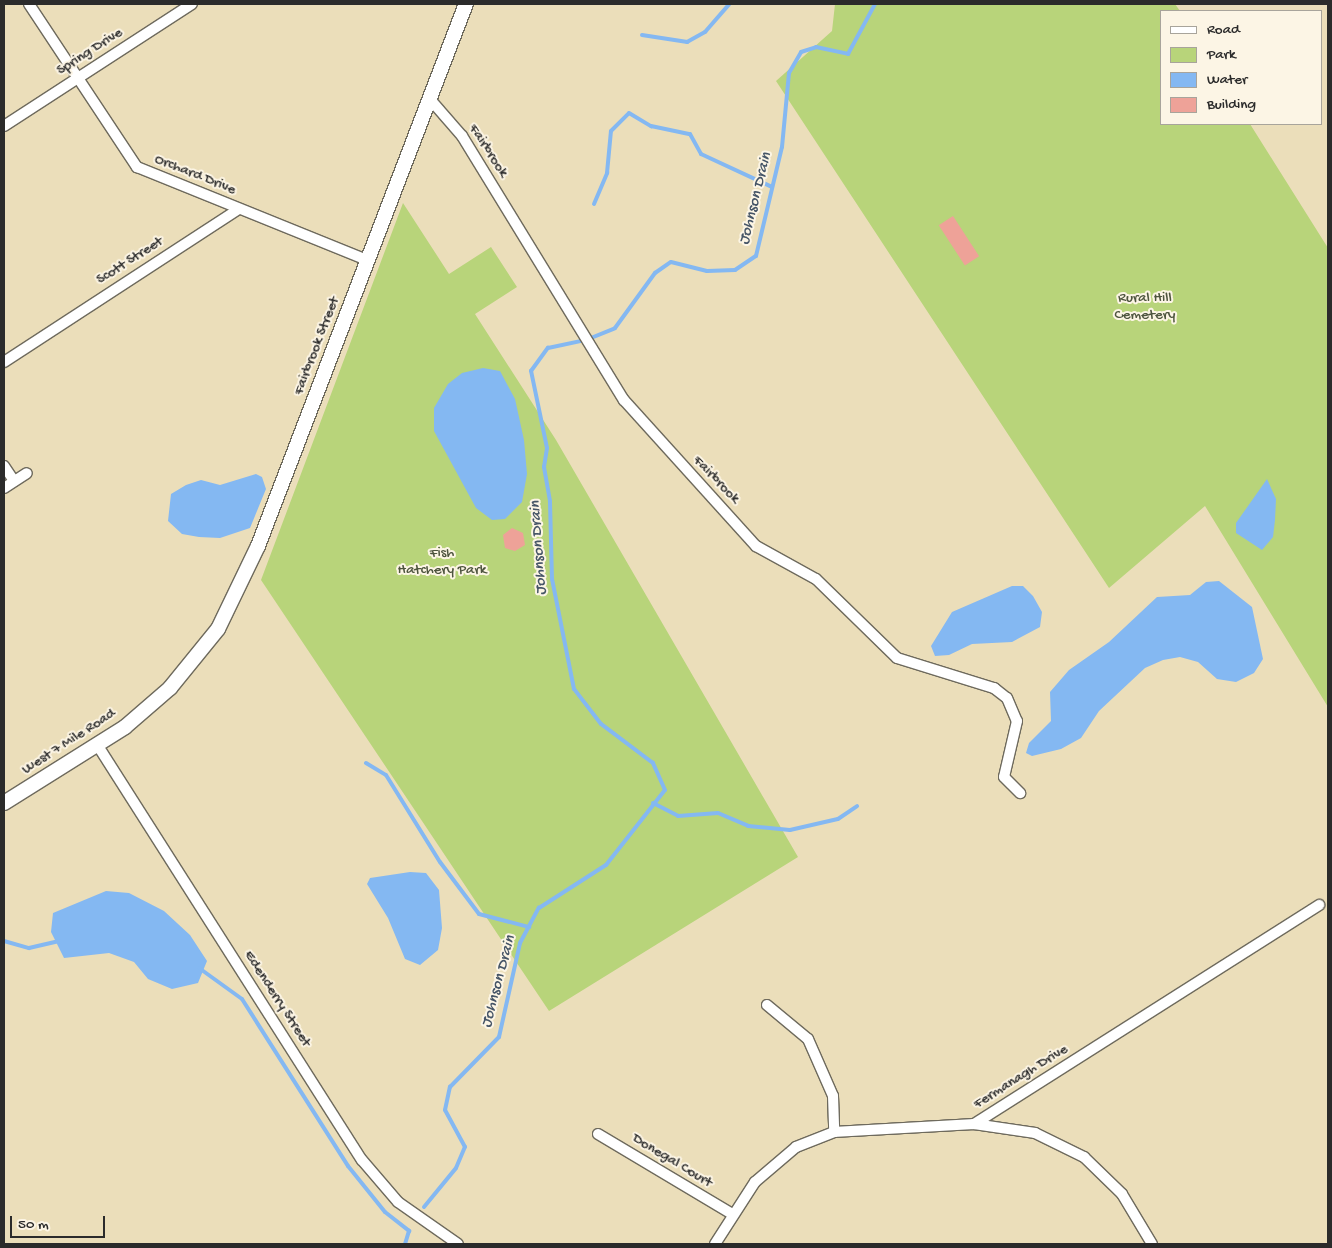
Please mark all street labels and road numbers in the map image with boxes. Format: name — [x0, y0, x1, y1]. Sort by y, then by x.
street label: Spring Drive — [54, 24, 126, 80]
street label: Fairbrook — [464, 121, 512, 181]
street label: Orchard Drive — [152, 151, 238, 199]
street label: Scott Street — [93, 233, 167, 289]
street label: Fairbrook Street — [290, 294, 344, 398]
street label: Fairbrook — [689, 452, 743, 508]
street label: West 7 Mile Road — [19, 705, 119, 779]
street label: Edenderry Street — [239, 948, 315, 1050]
street label: Fermanagh Drive — [970, 1041, 1072, 1113]
street label: Donegal Court — [629, 1130, 715, 1192]

